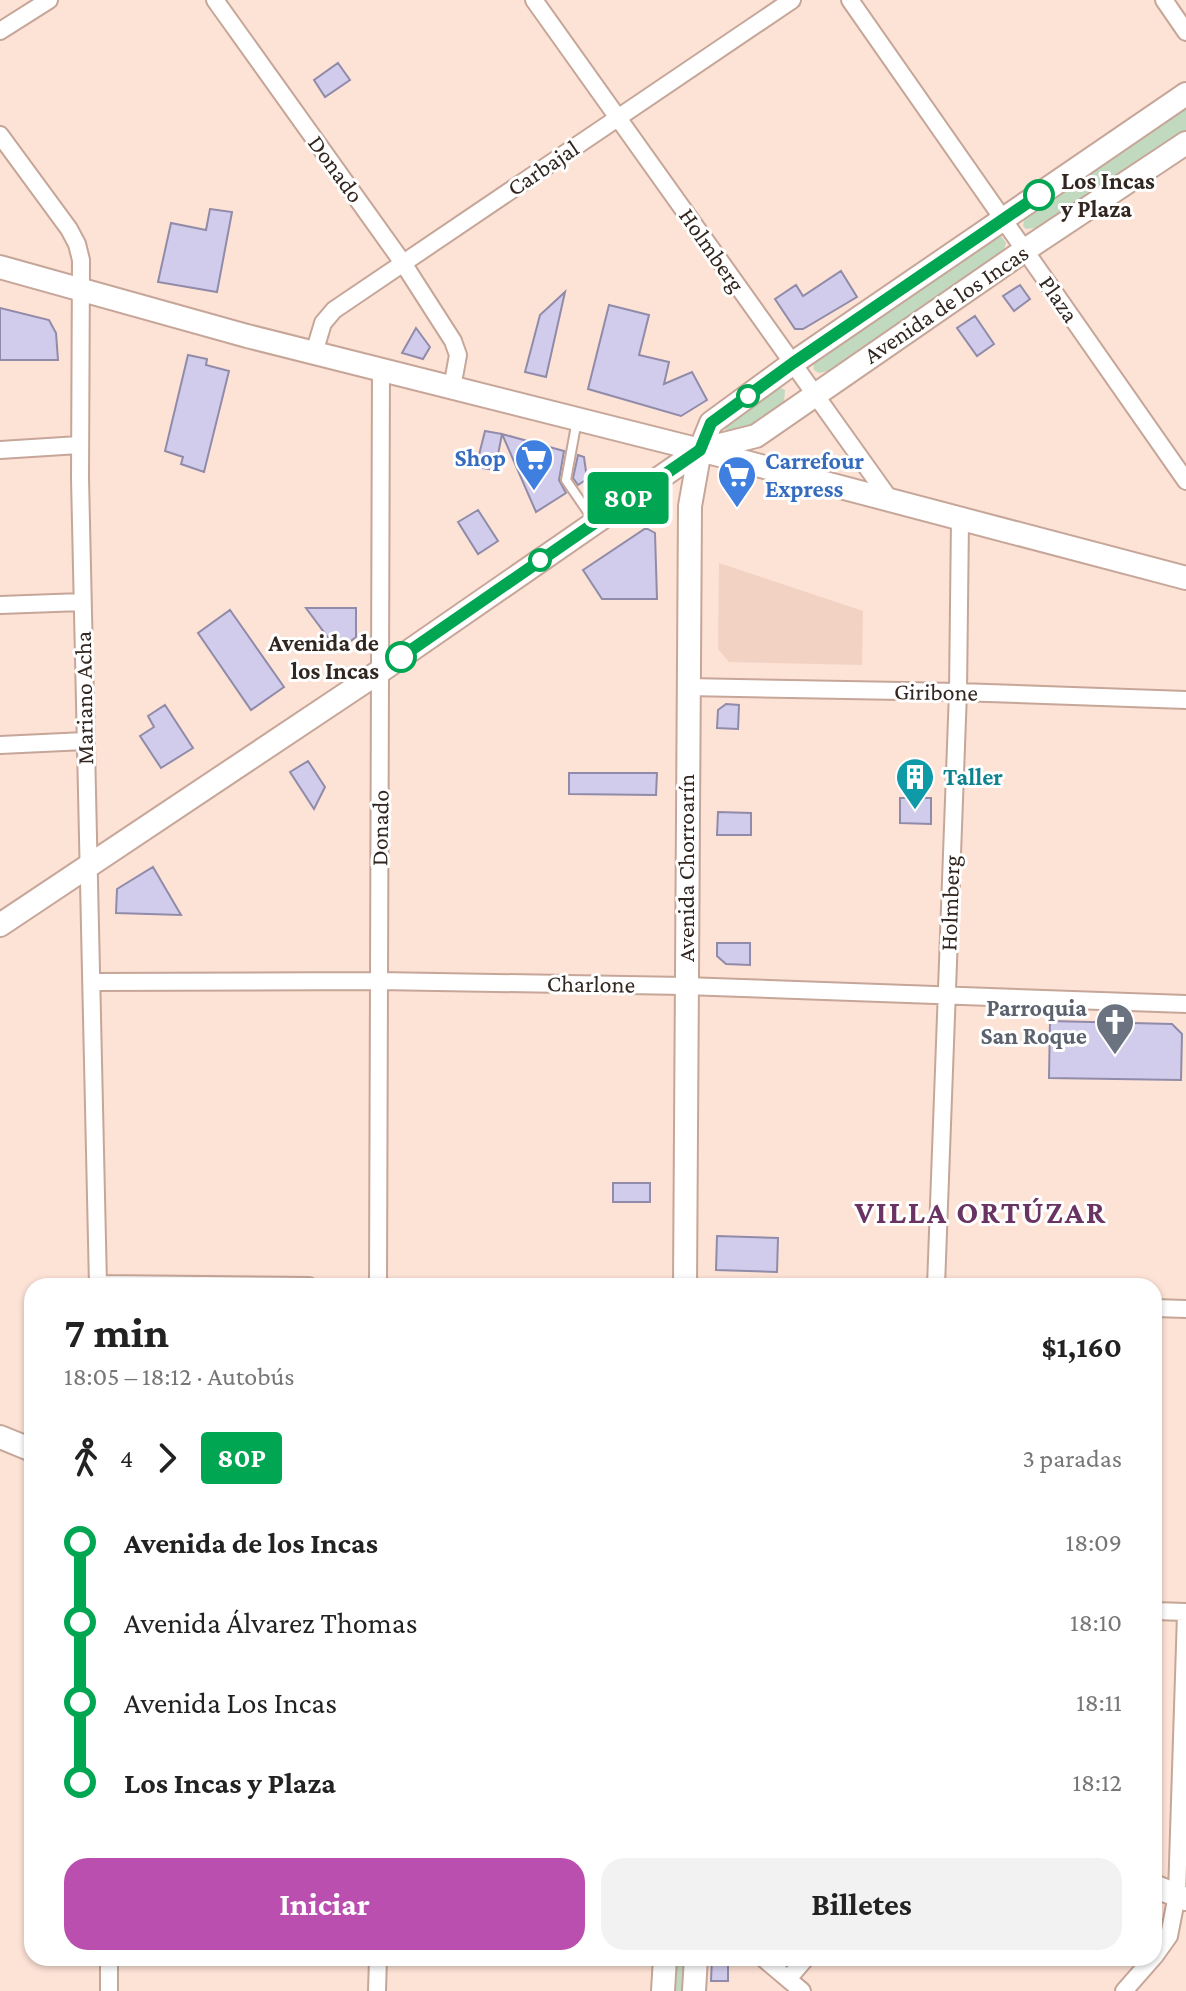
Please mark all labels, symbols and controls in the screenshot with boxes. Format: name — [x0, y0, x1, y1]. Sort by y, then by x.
street label: Donado — [303, 130, 370, 208]
street label: Carbajal — [502, 134, 584, 201]
place label: Los Incas y Plaza — [1060, 167, 1155, 222]
marker: Los Incas y Plaza — [1024, 180, 1054, 210]
street label: Holmberg — [674, 203, 751, 297]
street label: Avenida de los Incas — [858, 239, 1033, 369]
street label: Plaza — [1034, 270, 1085, 327]
unlabelled marker — [737, 385, 759, 407]
supermarket icon: Shop — [513, 437, 555, 492]
place label: Shop — [455, 444, 506, 471]
place label: Carrefour Express — [765, 447, 865, 502]
supermarket icon: Carrefour Express — [716, 454, 758, 509]
line badge: 80P — [582, 472, 674, 524]
text: 80P — [604, 482, 652, 513]
unlabelled marker — [529, 549, 551, 571]
place label: Avenida de los Incas — [267, 629, 379, 684]
street label: Mariano Acha — [69, 631, 98, 765]
marker: Avenida de los Incas — [386, 642, 416, 672]
street label: Giribone — [894, 677, 978, 706]
building icon: Taller — [894, 756, 936, 811]
place label: Taller — [943, 763, 1003, 790]
street label: Avenida Chorroarín — [672, 774, 699, 962]
street label: Donado — [365, 790, 394, 866]
street label: Holmberg — [934, 854, 965, 951]
street label: Charlone — [547, 969, 635, 998]
place label: Parroquia San Roque — [981, 994, 1087, 1049]
church icon: Parroquia San Roque — [1094, 1001, 1136, 1056]
district label: VILLA ORTÚZAR — [854, 1194, 1107, 1230]
text: 7 min — [64, 1308, 169, 1356]
text: $1,160 — [1042, 1330, 1122, 1363]
text: 18:05 – 18:12 · Autobús — [64, 1362, 295, 1391]
icon: walk — [64, 1436, 108, 1480]
icon: forward — [145, 1436, 189, 1480]
text: 80P — [217, 1442, 266, 1473]
text: 4 — [120, 1444, 133, 1473]
text: 3 paradas — [1022, 1444, 1122, 1473]
text: Avenida de los Incas — [124, 1526, 378, 1559]
text: 18:09 — [1066, 1528, 1122, 1557]
text: Avenida Álvarez Thomas — [124, 1606, 418, 1639]
text: 18:10 — [1070, 1608, 1122, 1637]
text: Avenida Los Incas — [124, 1686, 337, 1719]
text: 18:11 — [1076, 1688, 1122, 1717]
text: Los Incas y Plaza — [124, 1766, 336, 1799]
text: 18:12 — [1072, 1768, 1122, 1797]
button: Iniciar — [64, 1858, 585, 1950]
button: Billetes — [601, 1858, 1122, 1950]

